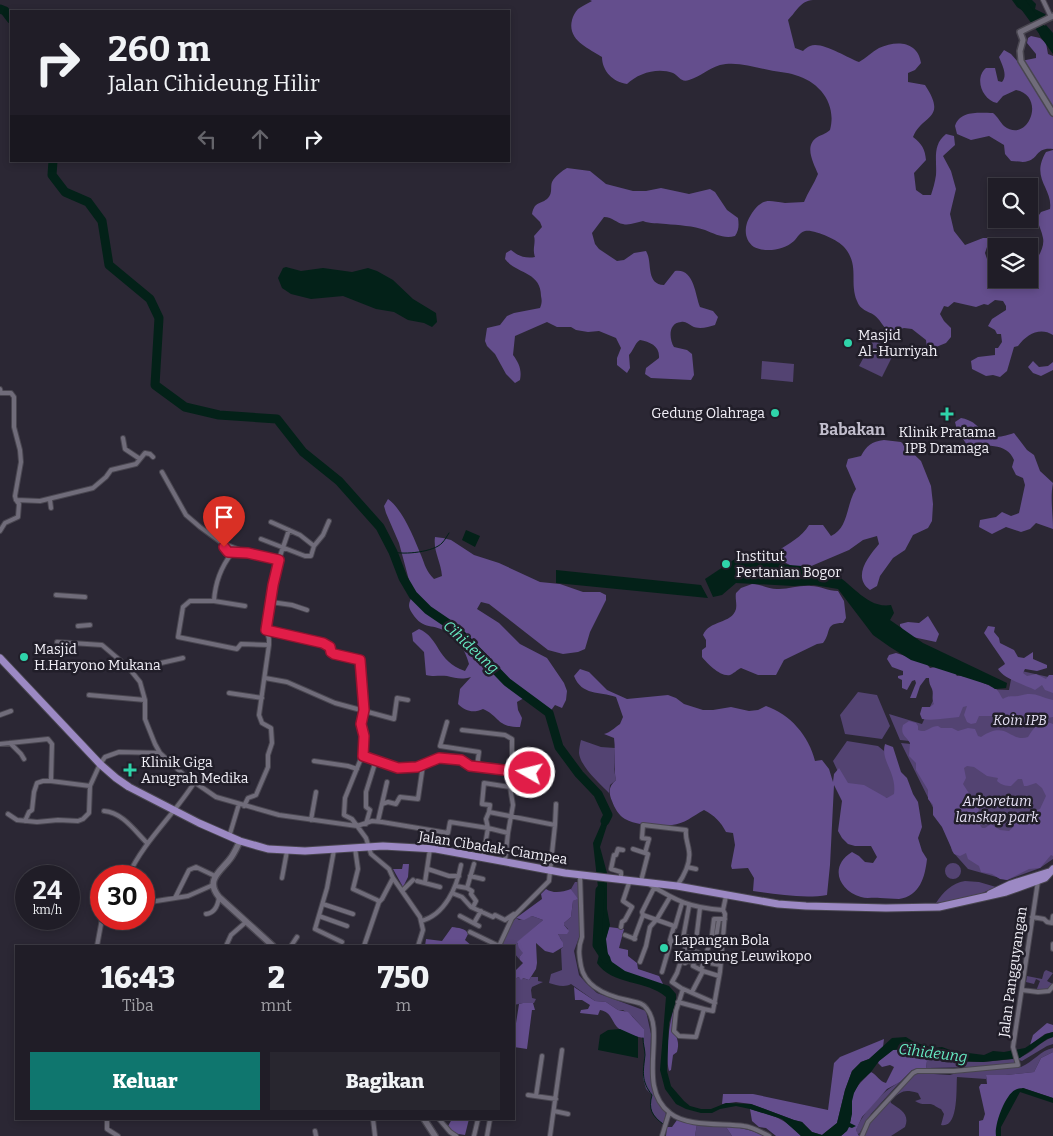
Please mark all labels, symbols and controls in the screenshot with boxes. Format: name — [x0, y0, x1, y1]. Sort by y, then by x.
text: 260 m — [108, 28, 210, 70]
icon: right — [25, 30, 90, 95]
text: Jalan Cihideung Hilir — [108, 70, 320, 97]
icon: left — [193, 125, 221, 153]
icon: ahead — [246, 125, 274, 153]
icon: right — [299, 125, 327, 153]
map controls — [988, 178, 1038, 288]
button: search — [988, 178, 1038, 228]
button: layers — [988, 238, 1038, 288]
place label: Masjid Al-Hurriyah — [858, 327, 938, 360]
marker: Masjid Al-Hurriyah — [842, 337, 854, 349]
place label: Gedung Olahraga — [651, 405, 765, 422]
marker: Gedung Olahraga — [769, 407, 781, 419]
marker: Klinik Pratama IPB Dramaga — [940, 407, 954, 421]
district label: Babakan — [819, 420, 886, 439]
place label: Klinik Pratama IPB Dramaga — [898, 424, 996, 457]
pin — [203, 496, 245, 547]
icon: arrive — [210, 503, 238, 531]
place label: Institut Pertanian Bogor — [736, 548, 842, 581]
marker: Institut Pertanian Bogor — [720, 558, 732, 570]
water label: Cihideung — [439, 617, 503, 677]
place label: Masjid H.Haryono Mukana — [34, 641, 161, 674]
marker: Masjid H.Haryono Mukana — [18, 651, 30, 663]
park label: Koin IPB — [993, 712, 1047, 729]
position arrow — [503, 746, 555, 798]
place label: Klinik Giga Anugrah Medika — [141, 754, 249, 787]
marker: Klinik Giga Anugrah Medika — [123, 763, 137, 777]
park label: Arboretum lanskap park — [955, 793, 1039, 826]
street label: Jalan Cibadak-Ciampea — [416, 828, 569, 868]
speed limit sign: 30 — [90, 865, 155, 930]
text: 24 — [33, 876, 62, 906]
text: km/h — [33, 903, 62, 917]
street label: Jalan Pangguyangan — [995, 905, 1031, 1039]
place label: Lapangan Bola Kampung Leuwikopo — [674, 932, 812, 965]
marker: Lapangan Bola Kampung Leuwikopo — [658, 942, 670, 954]
text: 16:43 — [101, 960, 175, 996]
text: 2 — [268, 960, 285, 996]
text: 750 — [378, 960, 429, 996]
text: Tiba — [122, 996, 154, 1015]
text: mnt — [261, 996, 292, 1015]
text: m — [396, 996, 411, 1015]
water label: Cihideung — [897, 1040, 969, 1066]
button: Keluar — [30, 1052, 260, 1110]
button: Bagikan — [270, 1052, 500, 1110]

